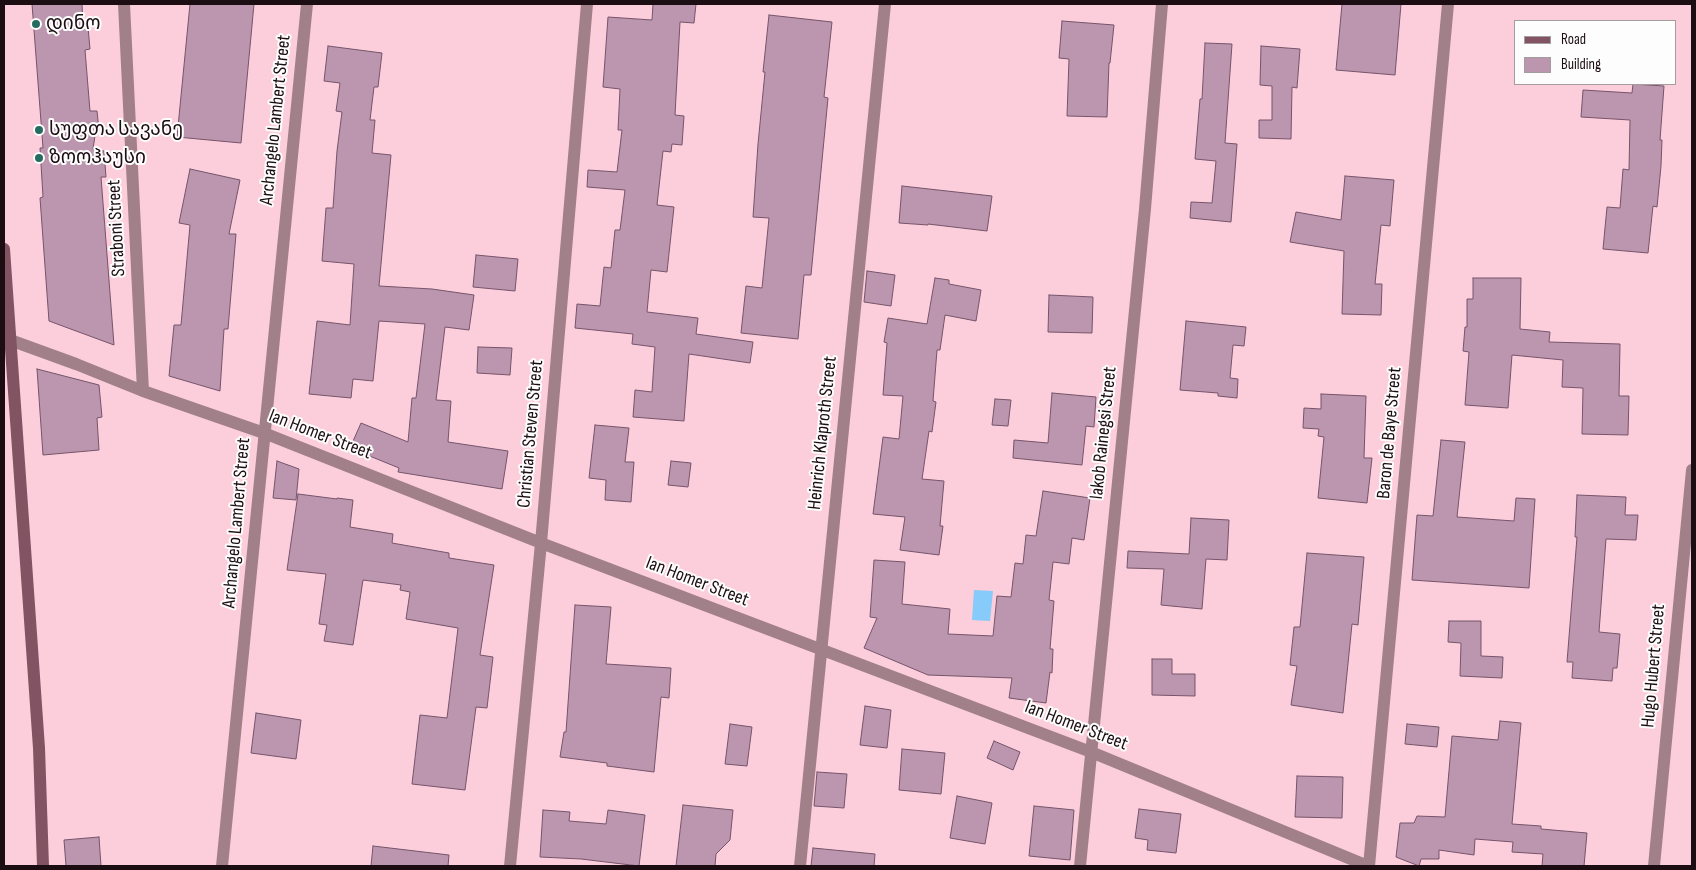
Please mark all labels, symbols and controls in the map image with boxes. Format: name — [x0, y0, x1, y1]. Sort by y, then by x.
place label: დინო — [46, 13, 100, 35]
marker: დინო — [30, 18, 42, 30]
legend — [1514, 20, 1676, 85]
text: Road — [1561, 30, 1586, 49]
street label: Archangelo Lambert Street — [256, 34, 296, 206]
text: Building — [1561, 55, 1601, 74]
place label: სუფთა სავანე — [49, 119, 183, 141]
marker: სუფთა სავანე — [33, 124, 45, 136]
place label: ზოოჰაუსი — [49, 147, 146, 169]
marker: ზოოჰაუსი — [33, 152, 45, 164]
street label: Straboni Street — [103, 179, 131, 277]
street label: Heinrich Klaproth Street — [804, 355, 842, 511]
street label: Christian Steven Street — [513, 359, 549, 509]
street label: Iakob Rainegsi Street — [1086, 366, 1122, 500]
street label: Baron de Baye Street — [1373, 366, 1407, 500]
street label: Ian Homer Street — [265, 405, 375, 465]
street label: Archangelo Lambert Street — [218, 437, 256, 609]
street label: Ian Homer Street — [642, 552, 752, 612]
street label: Hugo Hubert Street — [1637, 603, 1671, 729]
street label: Ian Homer Street — [1021, 696, 1131, 756]

